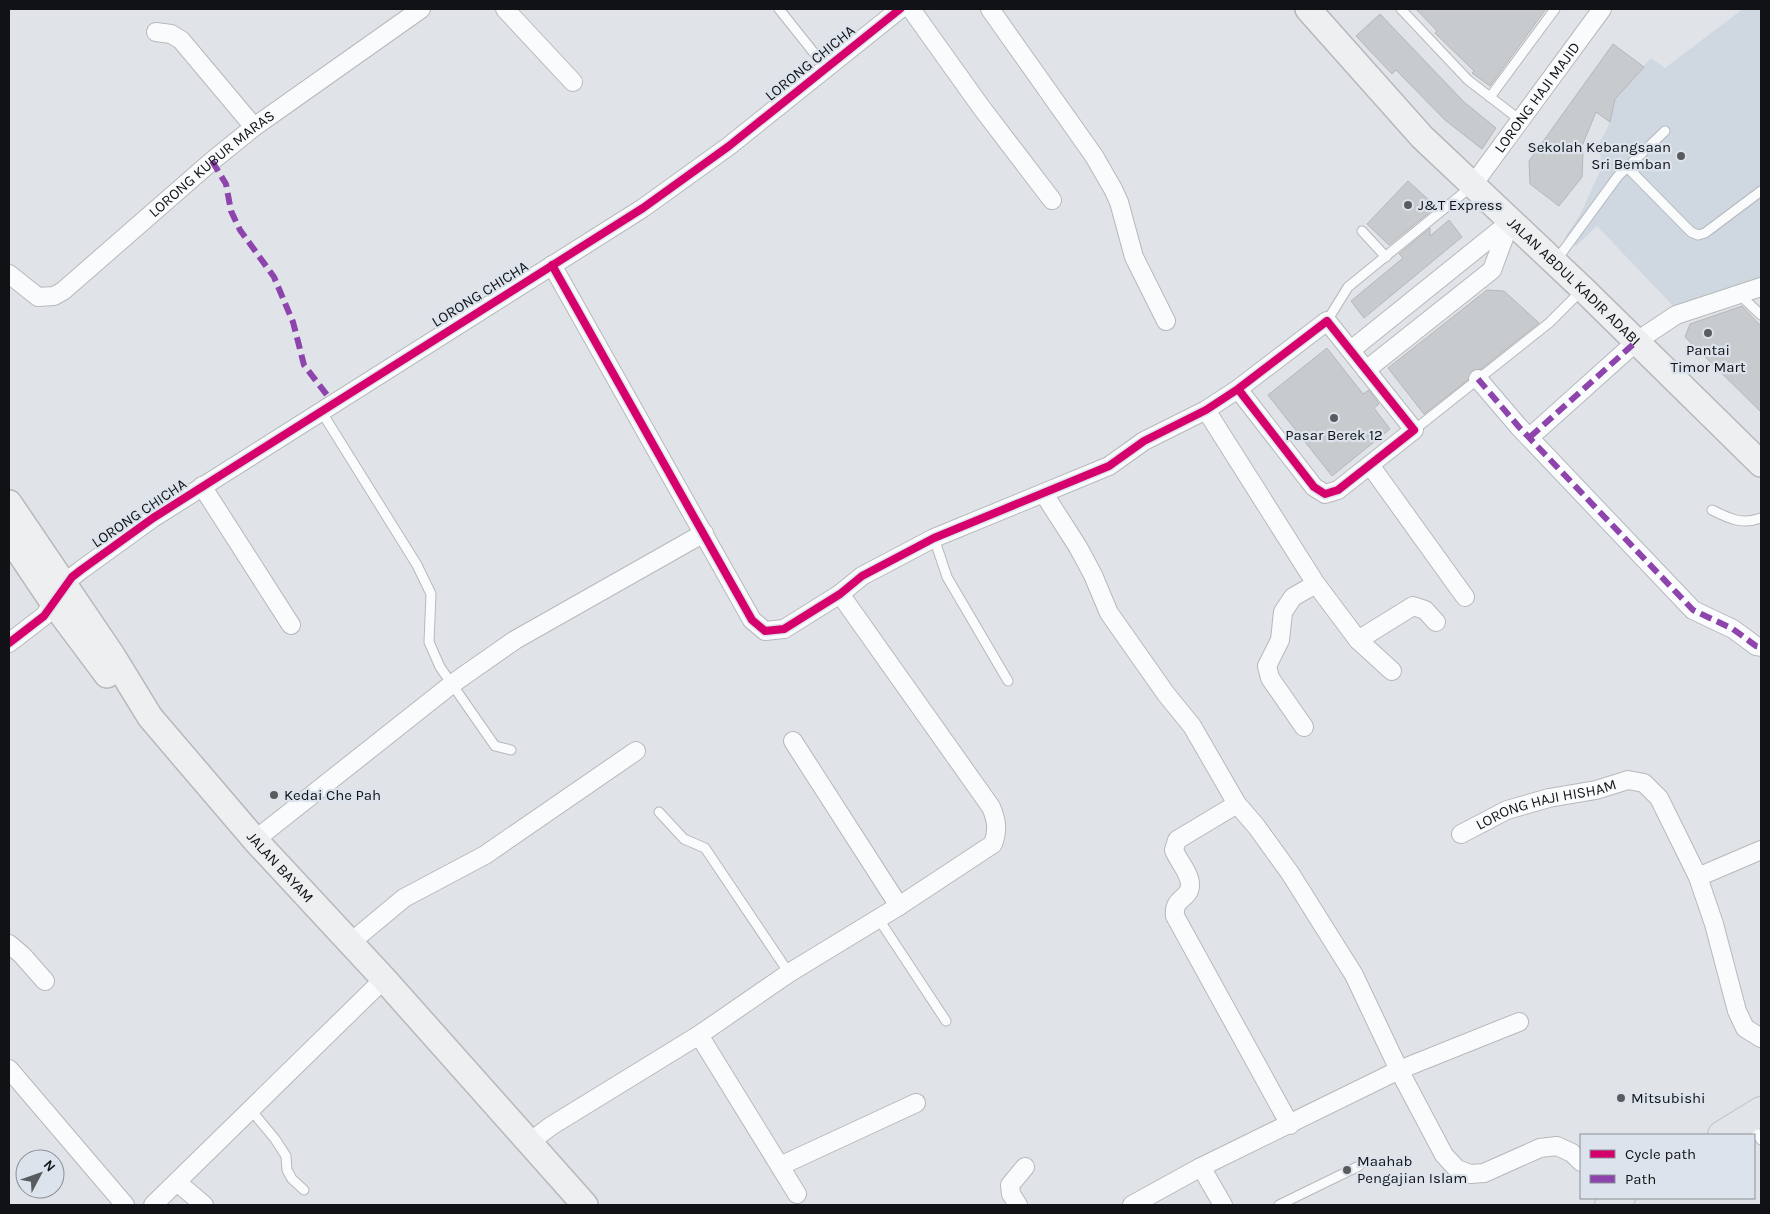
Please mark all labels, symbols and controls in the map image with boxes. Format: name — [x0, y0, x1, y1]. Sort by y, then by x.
street label: LORONG CHICHA — [761, 21, 859, 105]
street label: LORONG HAJI MAJID — [1490, 38, 1584, 156]
street label: LORONG KUBUR MARAS — [145, 106, 278, 221]
place label: Sekolah Kebangsaan Sri Bemban — [1528, 138, 1671, 173]
marker: Sekolah Kebangsaan Sri Bemban — [1675, 150, 1687, 162]
place label: J&T Express — [1418, 196, 1503, 214]
marker: J&T Express — [1402, 199, 1414, 211]
street label: JALAN ABDUL KADIR ADABI — [1504, 213, 1644, 349]
street label: LORONG CHICHA — [428, 257, 532, 331]
marker: Pantai Timor Mart — [1702, 327, 1714, 339]
place label: Pantai Timor Mart — [1670, 341, 1746, 376]
marker: Pasar Berek 12 — [1328, 412, 1340, 424]
place label: Pasar Berek 12 — [1285, 426, 1383, 444]
street label: LORONG CHICHA — [88, 474, 190, 551]
street label: LORONG HAJI HISHAM — [1473, 775, 1619, 834]
place label: Kedai Che Pah — [284, 786, 381, 804]
marker: Kedai Che Pah — [268, 789, 280, 801]
street label: JALAN BAYAM — [243, 828, 317, 906]
place label: Mitsubishi — [1631, 1089, 1706, 1107]
marker: Mitsubishi — [1615, 1092, 1627, 1104]
legend — [1580, 1134, 1755, 1199]
text: Cycle path — [1625, 1145, 1696, 1163]
north arrow — [15, 1149, 65, 1199]
place label: Maahab Pengajian Islam — [1357, 1152, 1467, 1187]
text: N — [40, 1156, 59, 1175]
marker: Maahab Pengajian Islam — [1341, 1164, 1353, 1176]
text: Path — [1625, 1170, 1656, 1188]

